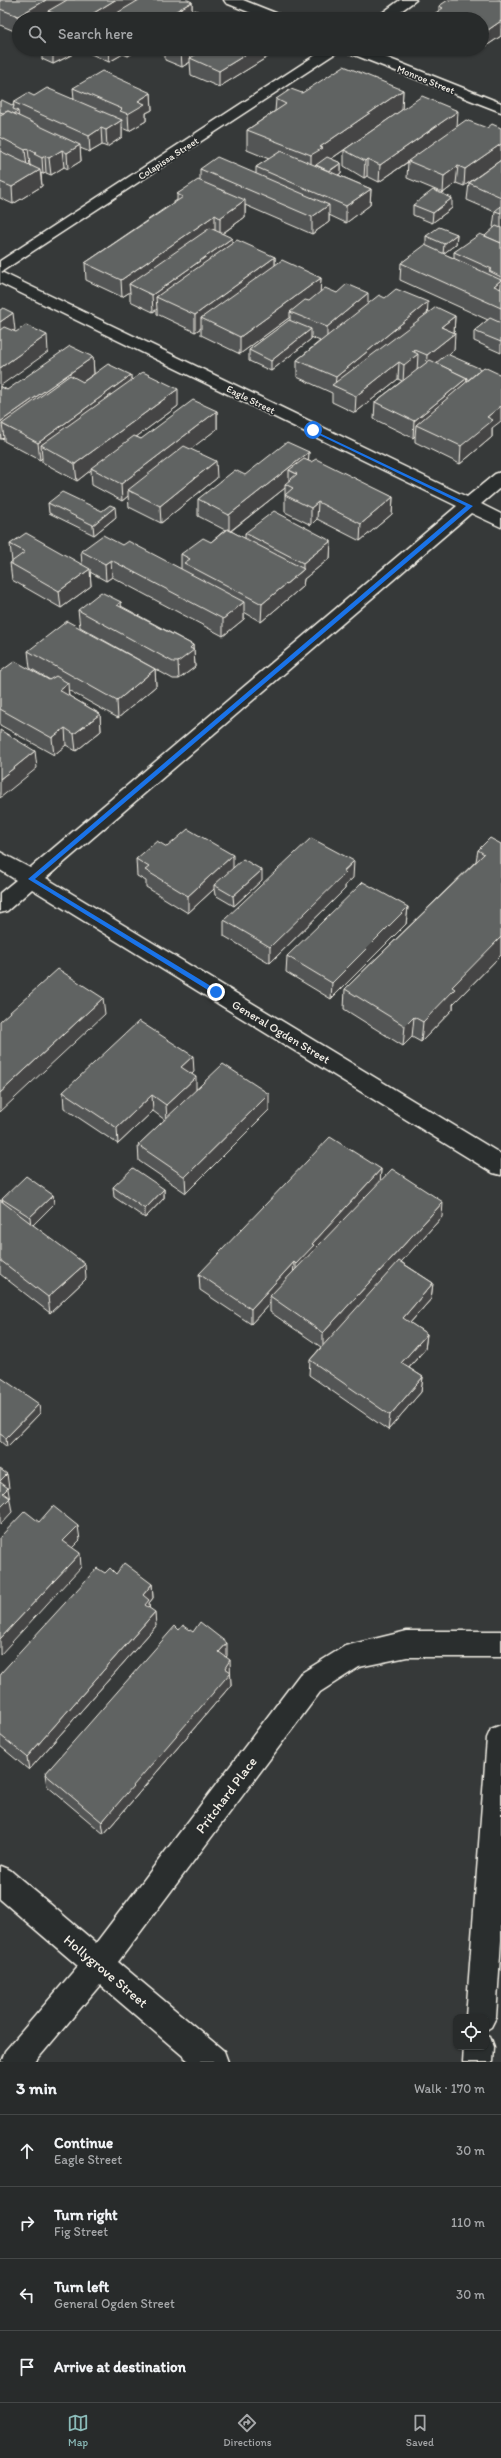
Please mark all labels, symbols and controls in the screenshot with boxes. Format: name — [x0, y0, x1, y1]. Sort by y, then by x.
search box — [12, 12, 489, 56]
icon: search — [26, 23, 48, 45]
text: Search here — [58, 25, 133, 43]
street label: Monroe Street — [395, 62, 457, 97]
street label: Colapissa Street — [135, 134, 201, 183]
street label: Eagle Street — [224, 382, 277, 417]
route start — [304, 421, 322, 439]
route end — [207, 983, 225, 1001]
street label: General Ogden Street — [230, 997, 333, 1067]
street label: Pritchard Place — [192, 1753, 261, 1837]
street label: Hollygrove Street — [60, 1931, 151, 2011]
map controls — [453, 2014, 489, 2050]
button: locate — [453, 2014, 489, 2050]
text: 3 min — [16, 2078, 57, 2098]
text: Walk · 170 m — [414, 2081, 485, 2096]
text: Continue — [54, 2134, 113, 2152]
icon: ahead — [16, 2140, 38, 2162]
text: 30 m — [456, 2143, 485, 2158]
text: Eagle Street — [54, 2152, 122, 2167]
text: Turn right — [54, 2206, 118, 2224]
icon: right — [16, 2212, 38, 2234]
text: 110 m — [451, 2215, 485, 2230]
text: Fig Street — [54, 2224, 108, 2239]
text: Turn left — [54, 2278, 109, 2296]
icon: left — [16, 2284, 38, 2306]
text: 30 m — [456, 2287, 485, 2302]
text: General Ogden Street — [54, 2296, 175, 2311]
icon: arrive — [16, 2356, 38, 2378]
text: Arrive at destination — [54, 2358, 186, 2376]
tab: Map — [67, 2412, 89, 2449]
tab: Directions — [223, 2412, 272, 2449]
tab: Saved — [406, 2412, 434, 2449]

